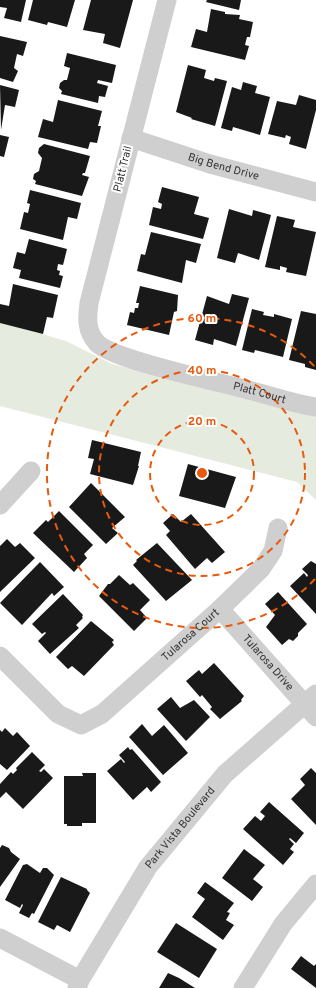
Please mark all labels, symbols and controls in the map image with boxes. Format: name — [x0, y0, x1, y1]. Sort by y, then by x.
street label: Platt Trail — [111, 145, 135, 193]
street label: Big Bend Drive — [186, 150, 261, 184]
text: 60 m — [188, 311, 216, 327]
text: 40 m — [187, 363, 217, 379]
street label: Platt Court — [232, 379, 288, 407]
text: 20 m — [188, 414, 216, 430]
centre of rings — [195, 466, 209, 480]
street label: Tularosa Court — [159, 606, 223, 664]
street label: Tularosa Drive — [239, 632, 297, 694]
street label: Park Vista Boulevard — [142, 784, 218, 872]

